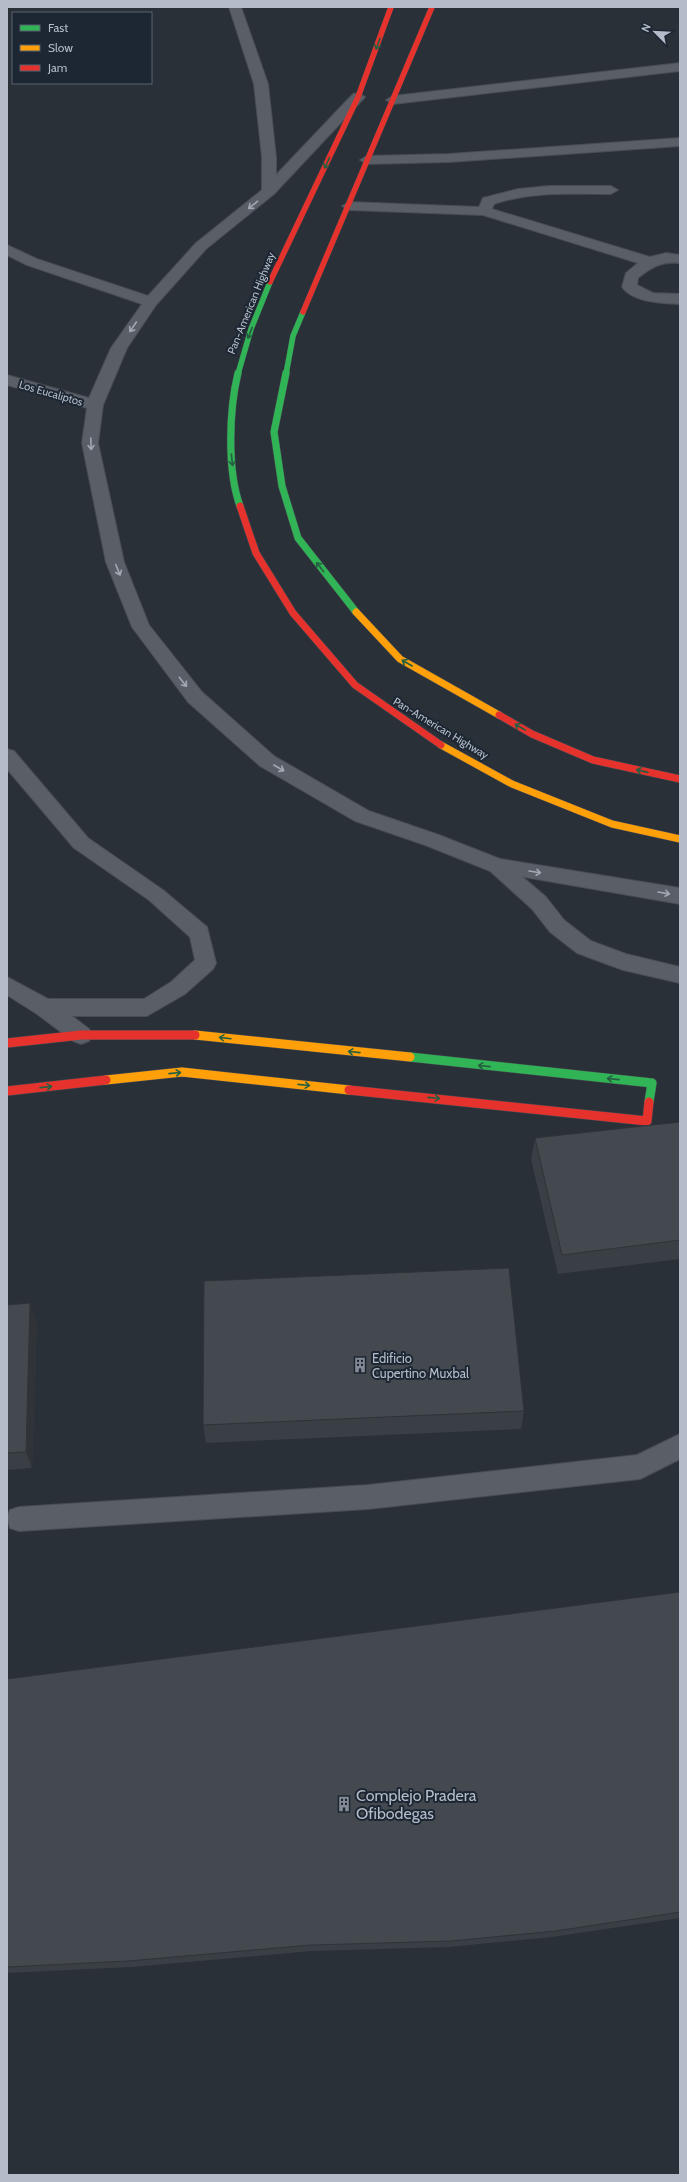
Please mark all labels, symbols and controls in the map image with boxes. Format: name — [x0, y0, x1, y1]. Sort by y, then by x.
legend — [12, 12, 152, 84]
north arrow — [635, 12, 675, 52]
text: Fast — [48, 20, 68, 35]
text: N — [638, 22, 654, 34]
one-way arrow — [373, 37, 381, 49]
text: Slow — [48, 40, 73, 55]
text: Jam — [47, 60, 67, 75]
one-way arrow — [323, 157, 330, 169]
one-way arrow — [247, 200, 258, 209]
street label: Pan-American Highway — [224, 249, 278, 356]
one-way arrow — [129, 321, 137, 332]
one-way arrow — [246, 326, 254, 338]
street label: Los Eucaliptos — [18, 377, 85, 409]
one-way arrow — [87, 437, 95, 450]
one-way arrow — [228, 453, 236, 466]
one-way arrow — [316, 561, 325, 572]
one-way arrow — [115, 564, 123, 576]
one-way arrow — [401, 659, 413, 667]
one-way arrow — [179, 676, 187, 687]
street label: Pan-American Highway — [391, 694, 492, 762]
one-way arrow — [514, 723, 526, 731]
one-way arrow — [273, 765, 285, 773]
one-way arrow — [636, 767, 649, 775]
one-way arrow — [528, 868, 541, 876]
one-way arrow — [657, 889, 670, 897]
one-way arrow — [219, 1034, 232, 1042]
one-way arrow — [348, 1049, 361, 1056]
one-way arrow — [478, 1062, 491, 1069]
one-way arrow — [168, 1069, 181, 1076]
one-way arrow — [607, 1075, 620, 1083]
one-way arrow — [297, 1081, 310, 1089]
one-way arrow — [39, 1083, 52, 1091]
one-way arrow — [427, 1095, 440, 1102]
place label: Edificio Cupertino Muxbal — [372, 1350, 469, 1381]
building icon: Edificio Cupertino Muxbal — [351, 1356, 369, 1374]
place label: Complejo Pradera Ofibodegas — [356, 1786, 477, 1823]
building icon: Complejo Pradera Ofibodegas — [335, 1795, 353, 1813]

